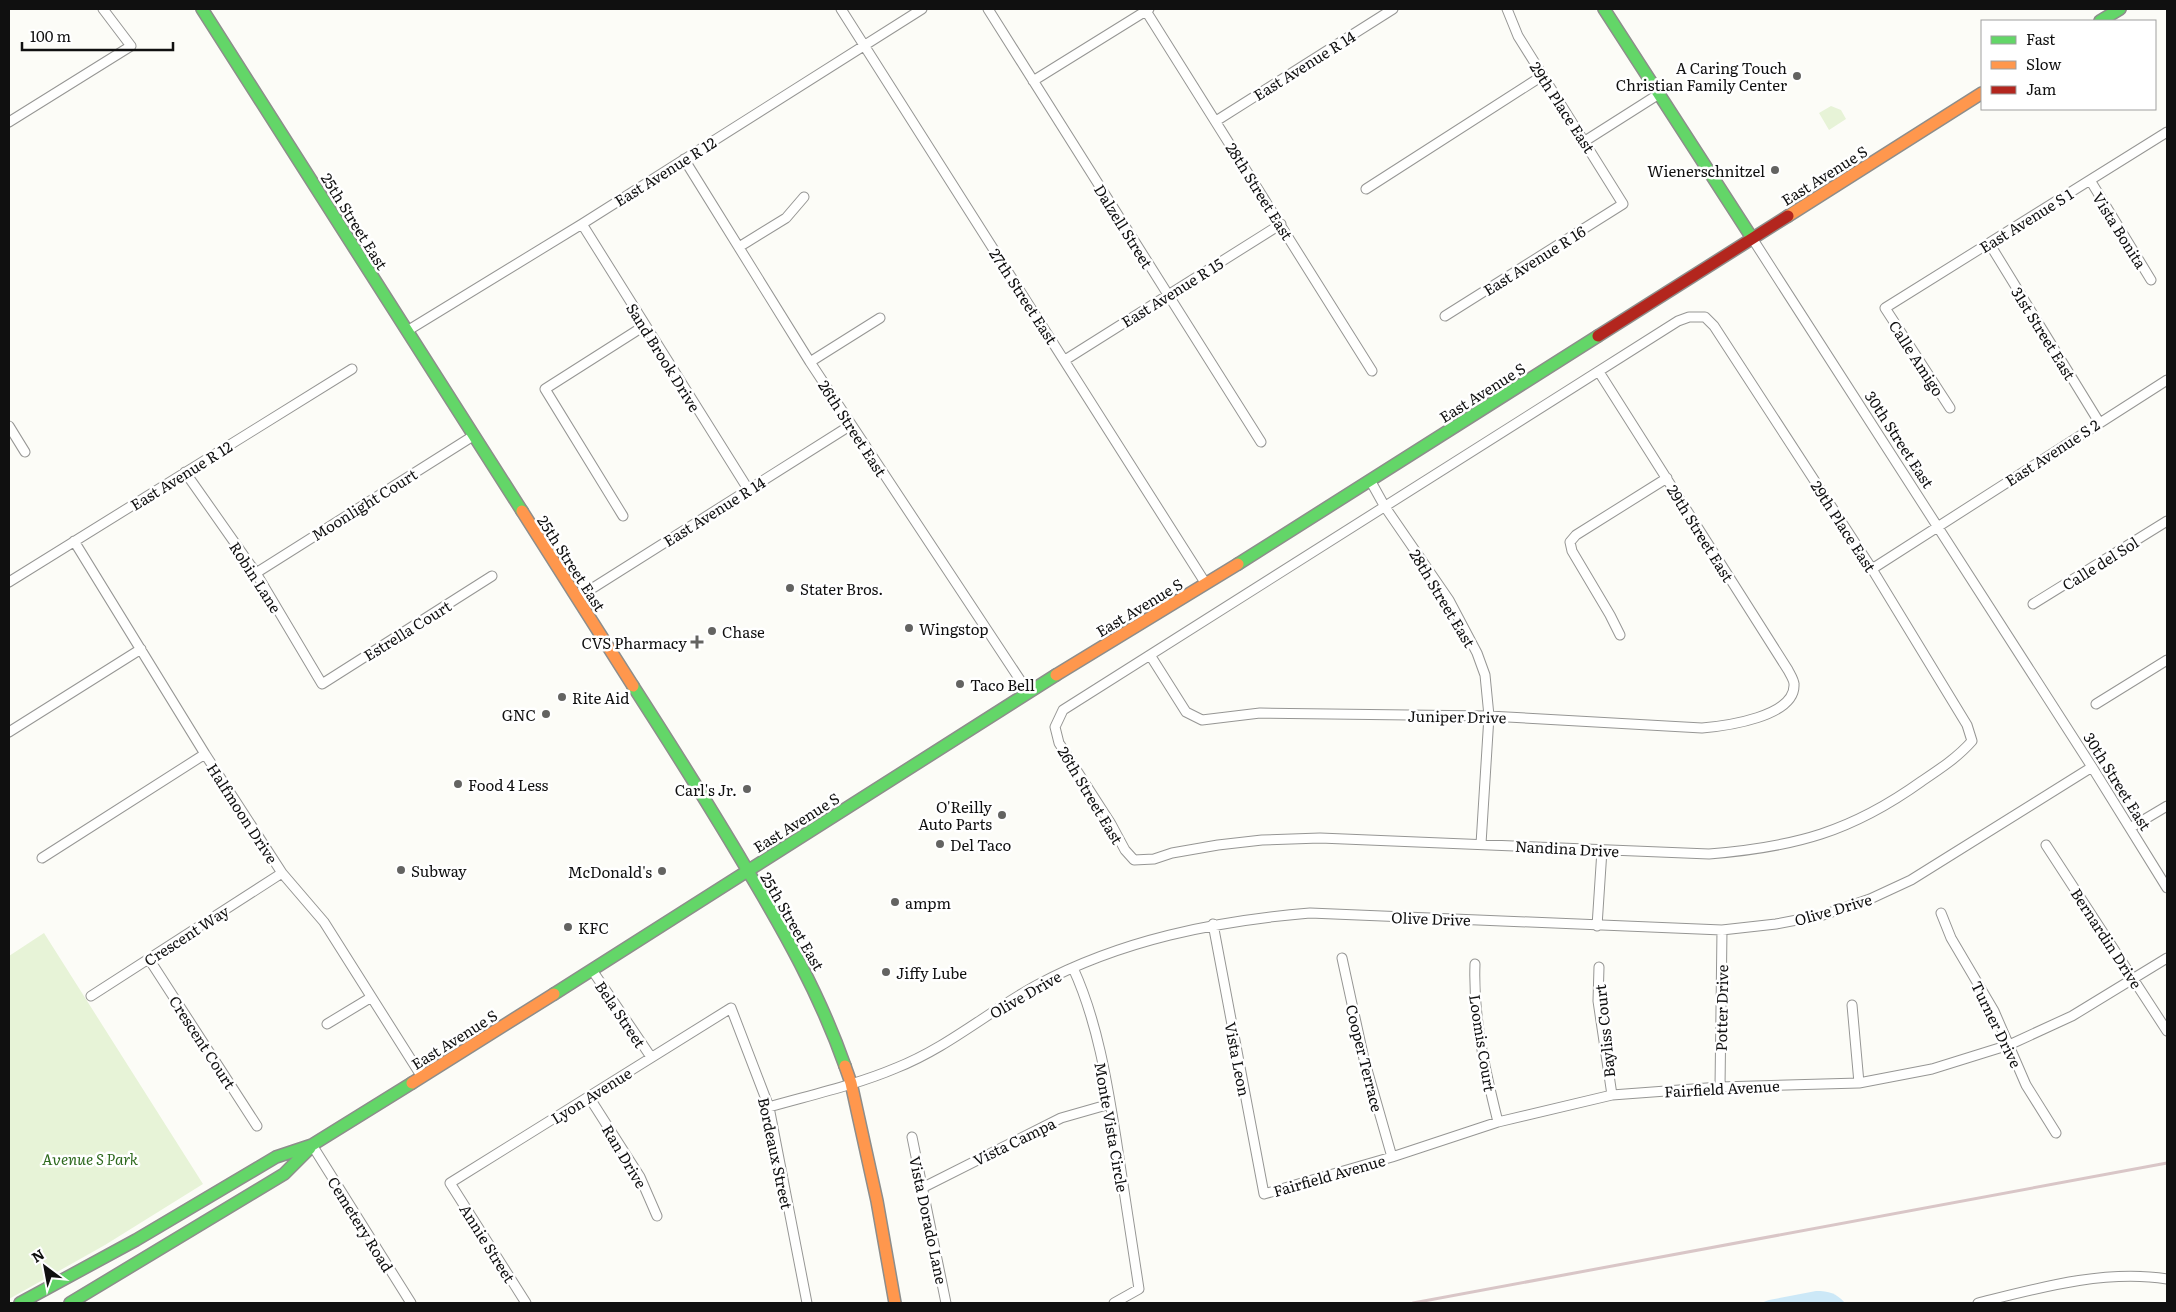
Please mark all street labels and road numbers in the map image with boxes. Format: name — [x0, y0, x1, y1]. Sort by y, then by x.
street label: East Avenue R 14 — [1249, 24, 1359, 106]
street label: 29th Place East — [1525, 57, 1601, 157]
street label: East Avenue R 12 — [610, 130, 721, 212]
street label: 28th Street East — [1221, 138, 1299, 244]
street label: East Avenue S — [1776, 139, 1872, 211]
street label: 25th Street East — [316, 168, 394, 274]
street label: Dalzell Street — [1089, 179, 1159, 273]
street label: East Avenue S 1 — [1975, 182, 2077, 258]
street label: Vista Bonita — [2087, 187, 2153, 274]
street label: East Avenue R 16 — [1478, 219, 1590, 301]
street label: 27th Street East — [984, 244, 1064, 348]
street label: East Avenue R 15 — [1117, 251, 1228, 333]
street label: 31st Street East — [2006, 282, 2082, 384]
street label: Sand Brook Drive — [621, 298, 707, 416]
street label: Calle Amigo — [1884, 316, 1950, 401]
street label: East Avenue S — [1434, 356, 1530, 428]
street label: 26th Street East — [813, 375, 893, 481]
street label: 30th Street East — [1860, 386, 1940, 492]
street label: East Avenue S 2 — [2000, 413, 2104, 491]
street label: East Avenue R 12 — [126, 434, 237, 516]
street label: Moonlight Court — [307, 462, 421, 546]
street label: East Avenue R 14 — [659, 470, 769, 552]
street label: 29th Place East — [1806, 476, 1882, 576]
street label: 29th Street East — [1662, 480, 1740, 586]
street label: 25th Street East — [532, 510, 612, 616]
street label: Calle del Sol — [2057, 530, 2143, 596]
street label: Robin Lane — [224, 537, 288, 617]
street label: 28th Street East — [1405, 545, 1481, 651]
street label: East Avenue S — [1091, 572, 1187, 642]
street label: Estrella Court — [359, 594, 455, 666]
street label: Juniper Drive — [1407, 704, 1507, 728]
street label: 30th Street East — [2079, 727, 2157, 835]
street label: 26th Street East — [1053, 742, 1129, 848]
street label: Halfmoon Drive — [202, 758, 284, 868]
street label: East Avenue S — [748, 786, 844, 858]
street label: Nandina Drive — [1514, 834, 1620, 862]
street label: 25th Street East — [755, 867, 831, 975]
street label: Bernardin Drive — [2066, 883, 2148, 993]
street label: Olive Drive — [1792, 887, 1875, 931]
street label: Crescent Way — [139, 899, 233, 971]
street label: Olive Drive — [1391, 905, 1471, 931]
street label: Olive Drive — [985, 964, 1065, 1024]
street label: Potter Drive — [1709, 964, 1733, 1052]
street label: Bela Street — [590, 976, 652, 1052]
street label: Turner Drive — [1966, 977, 2028, 1072]
street label: Bayliss Court — [1588, 983, 1620, 1079]
street label: Crescent Court — [164, 991, 242, 1093]
street label: Loomis Court — [1464, 993, 1502, 1093]
street label: Cooper Terrace — [1341, 1002, 1390, 1114]
street label: East Avenue S — [406, 1003, 502, 1075]
street label: Vista Leon — [1220, 1020, 1256, 1098]
street label: Monte Vista Circle — [1089, 1060, 1135, 1194]
street label: Lyon Avenue — [546, 1061, 636, 1129]
street label: Fairfield Avenue — [1664, 1073, 1781, 1103]
street label: Bordeaux Street — [753, 1095, 799, 1211]
street label: Vista Campa — [969, 1111, 1060, 1171]
street label: Ran Drive — [597, 1120, 653, 1193]
street label: Fairfield Avenue — [1270, 1148, 1388, 1202]
street label: Vista Dorado Lane — [904, 1154, 954, 1286]
street label: Cemetery Road — [322, 1172, 400, 1276]
street label: Annie Street — [455, 1199, 521, 1287]

